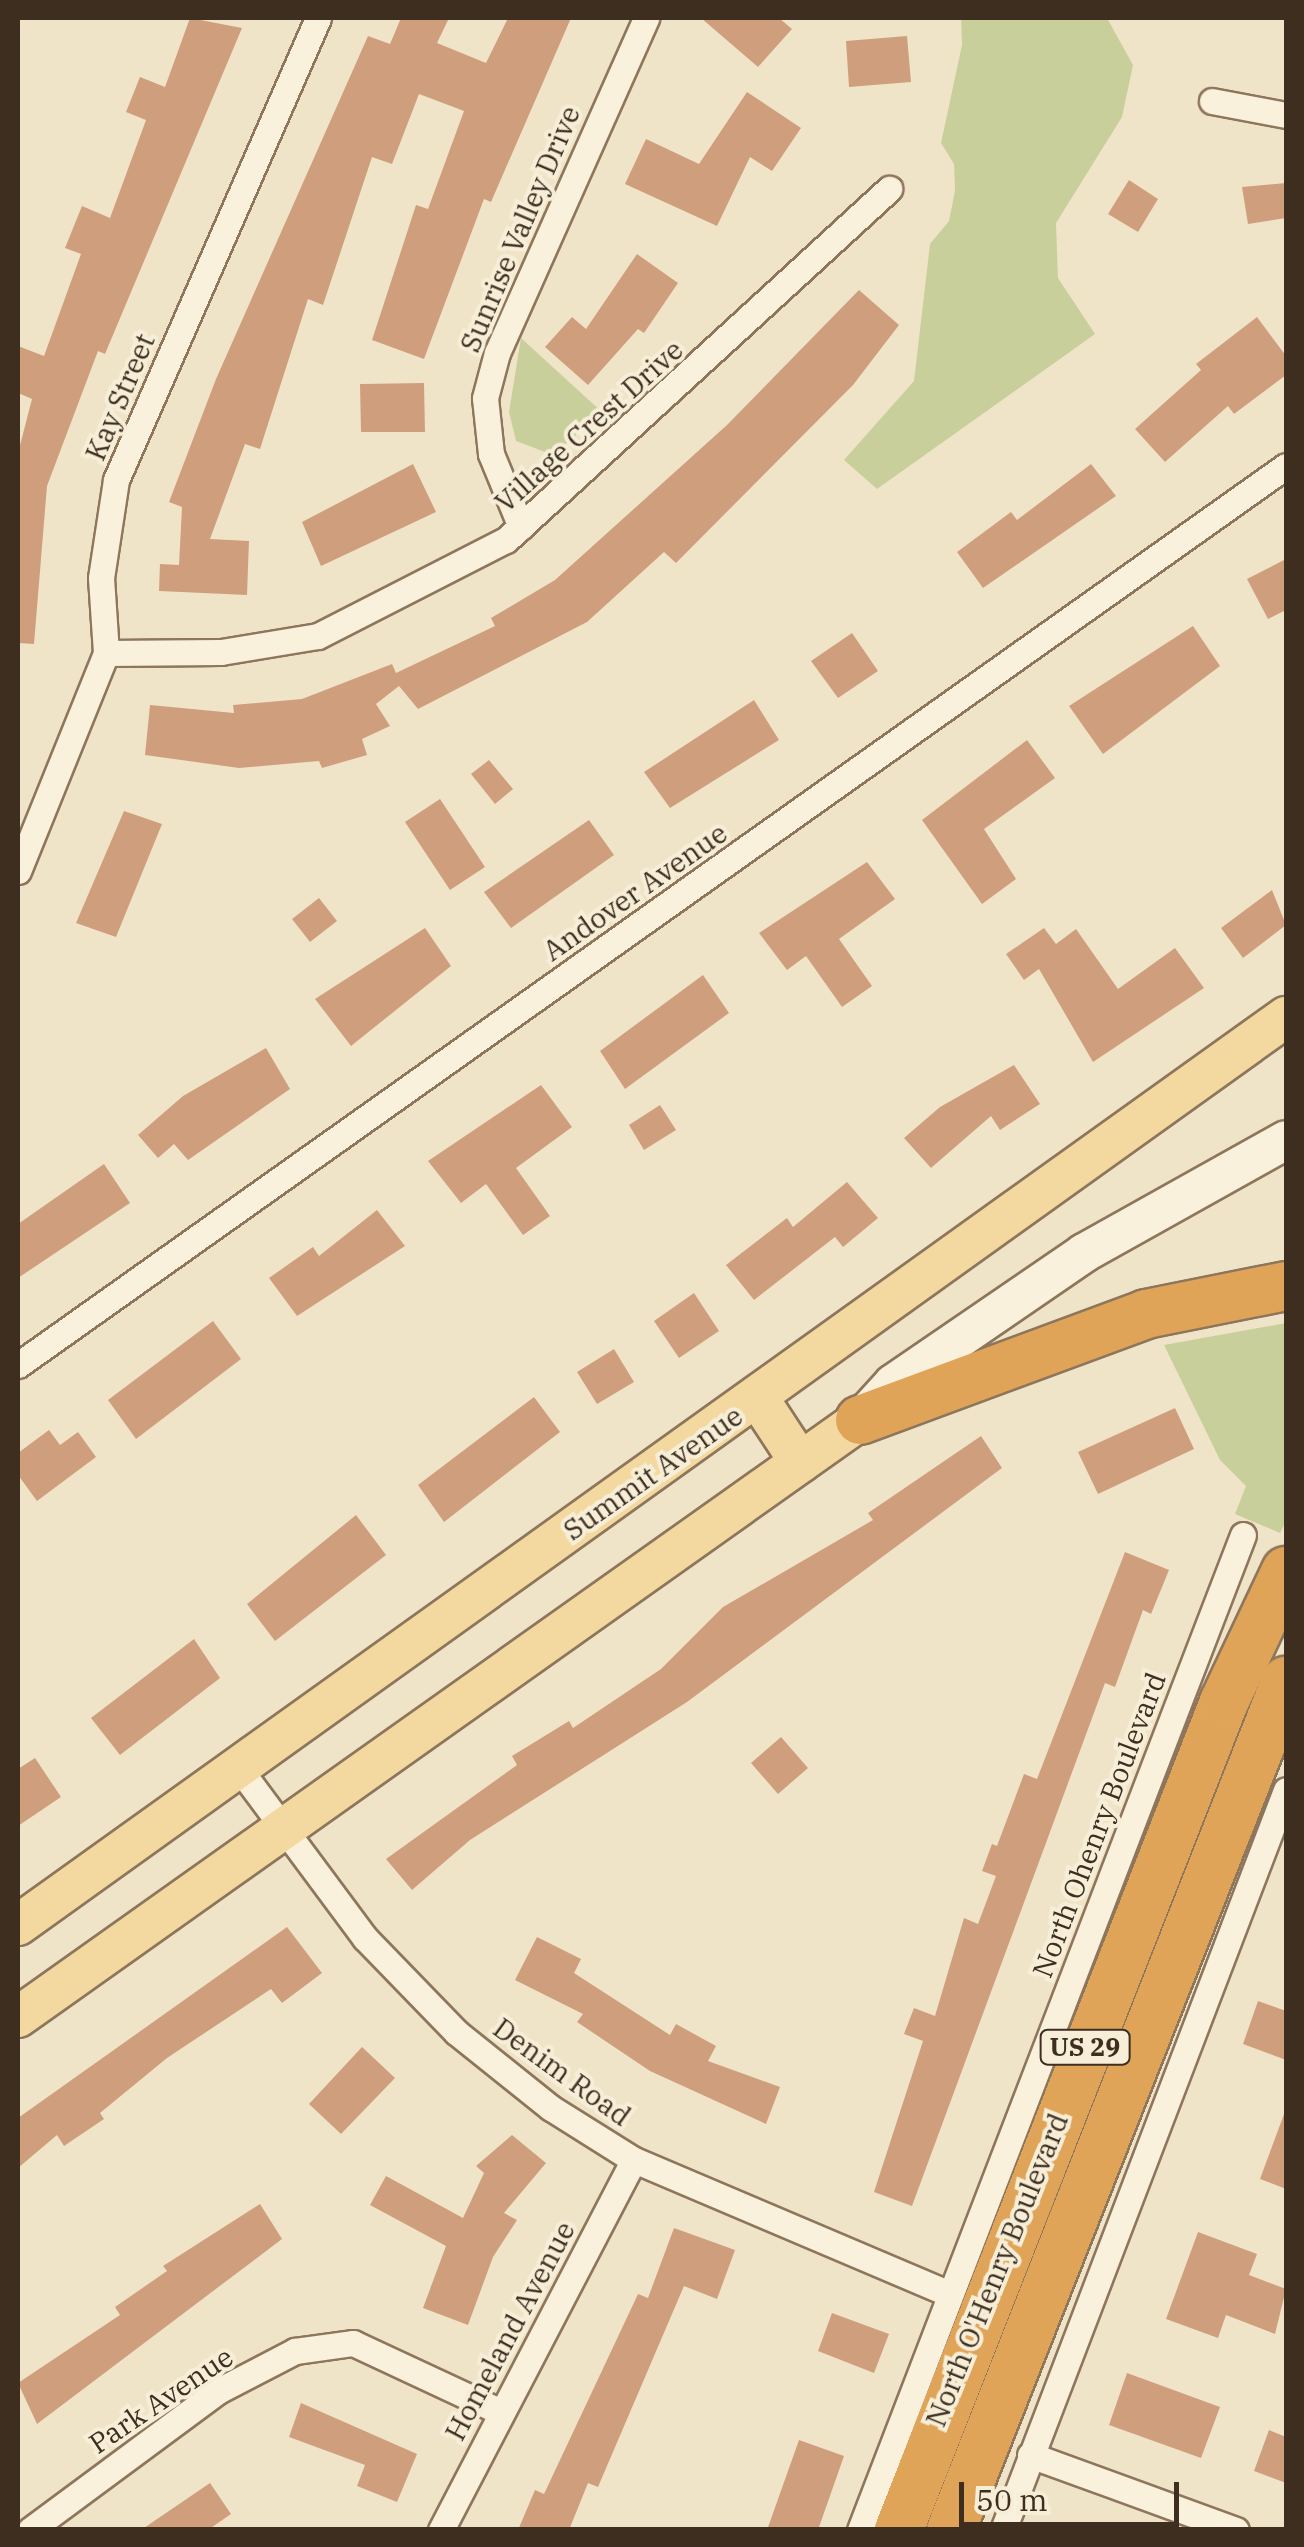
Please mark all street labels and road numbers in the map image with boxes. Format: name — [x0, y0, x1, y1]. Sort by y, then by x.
street label: Sunrise Valley Drive — [453, 101, 587, 357]
street label: Kay Street — [78, 329, 162, 465]
street label: Village Crest Drive — [488, 333, 690, 519]
street label: Andover Avenue — [537, 816, 733, 968]
street label: Summit Avenue — [557, 1399, 749, 1547]
street label: North Ohenry Boulevard — [1025, 1668, 1173, 1982]
street label: Denim Road — [487, 2011, 637, 2133]
road number: US 29 — [1038, 2027, 1132, 2067]
street label: North O'Henry Boulevard — [919, 2109, 1075, 2431]
street label: Homeland Avenue — [438, 2216, 582, 2446]
street label: Park Avenue — [83, 2340, 239, 2460]

